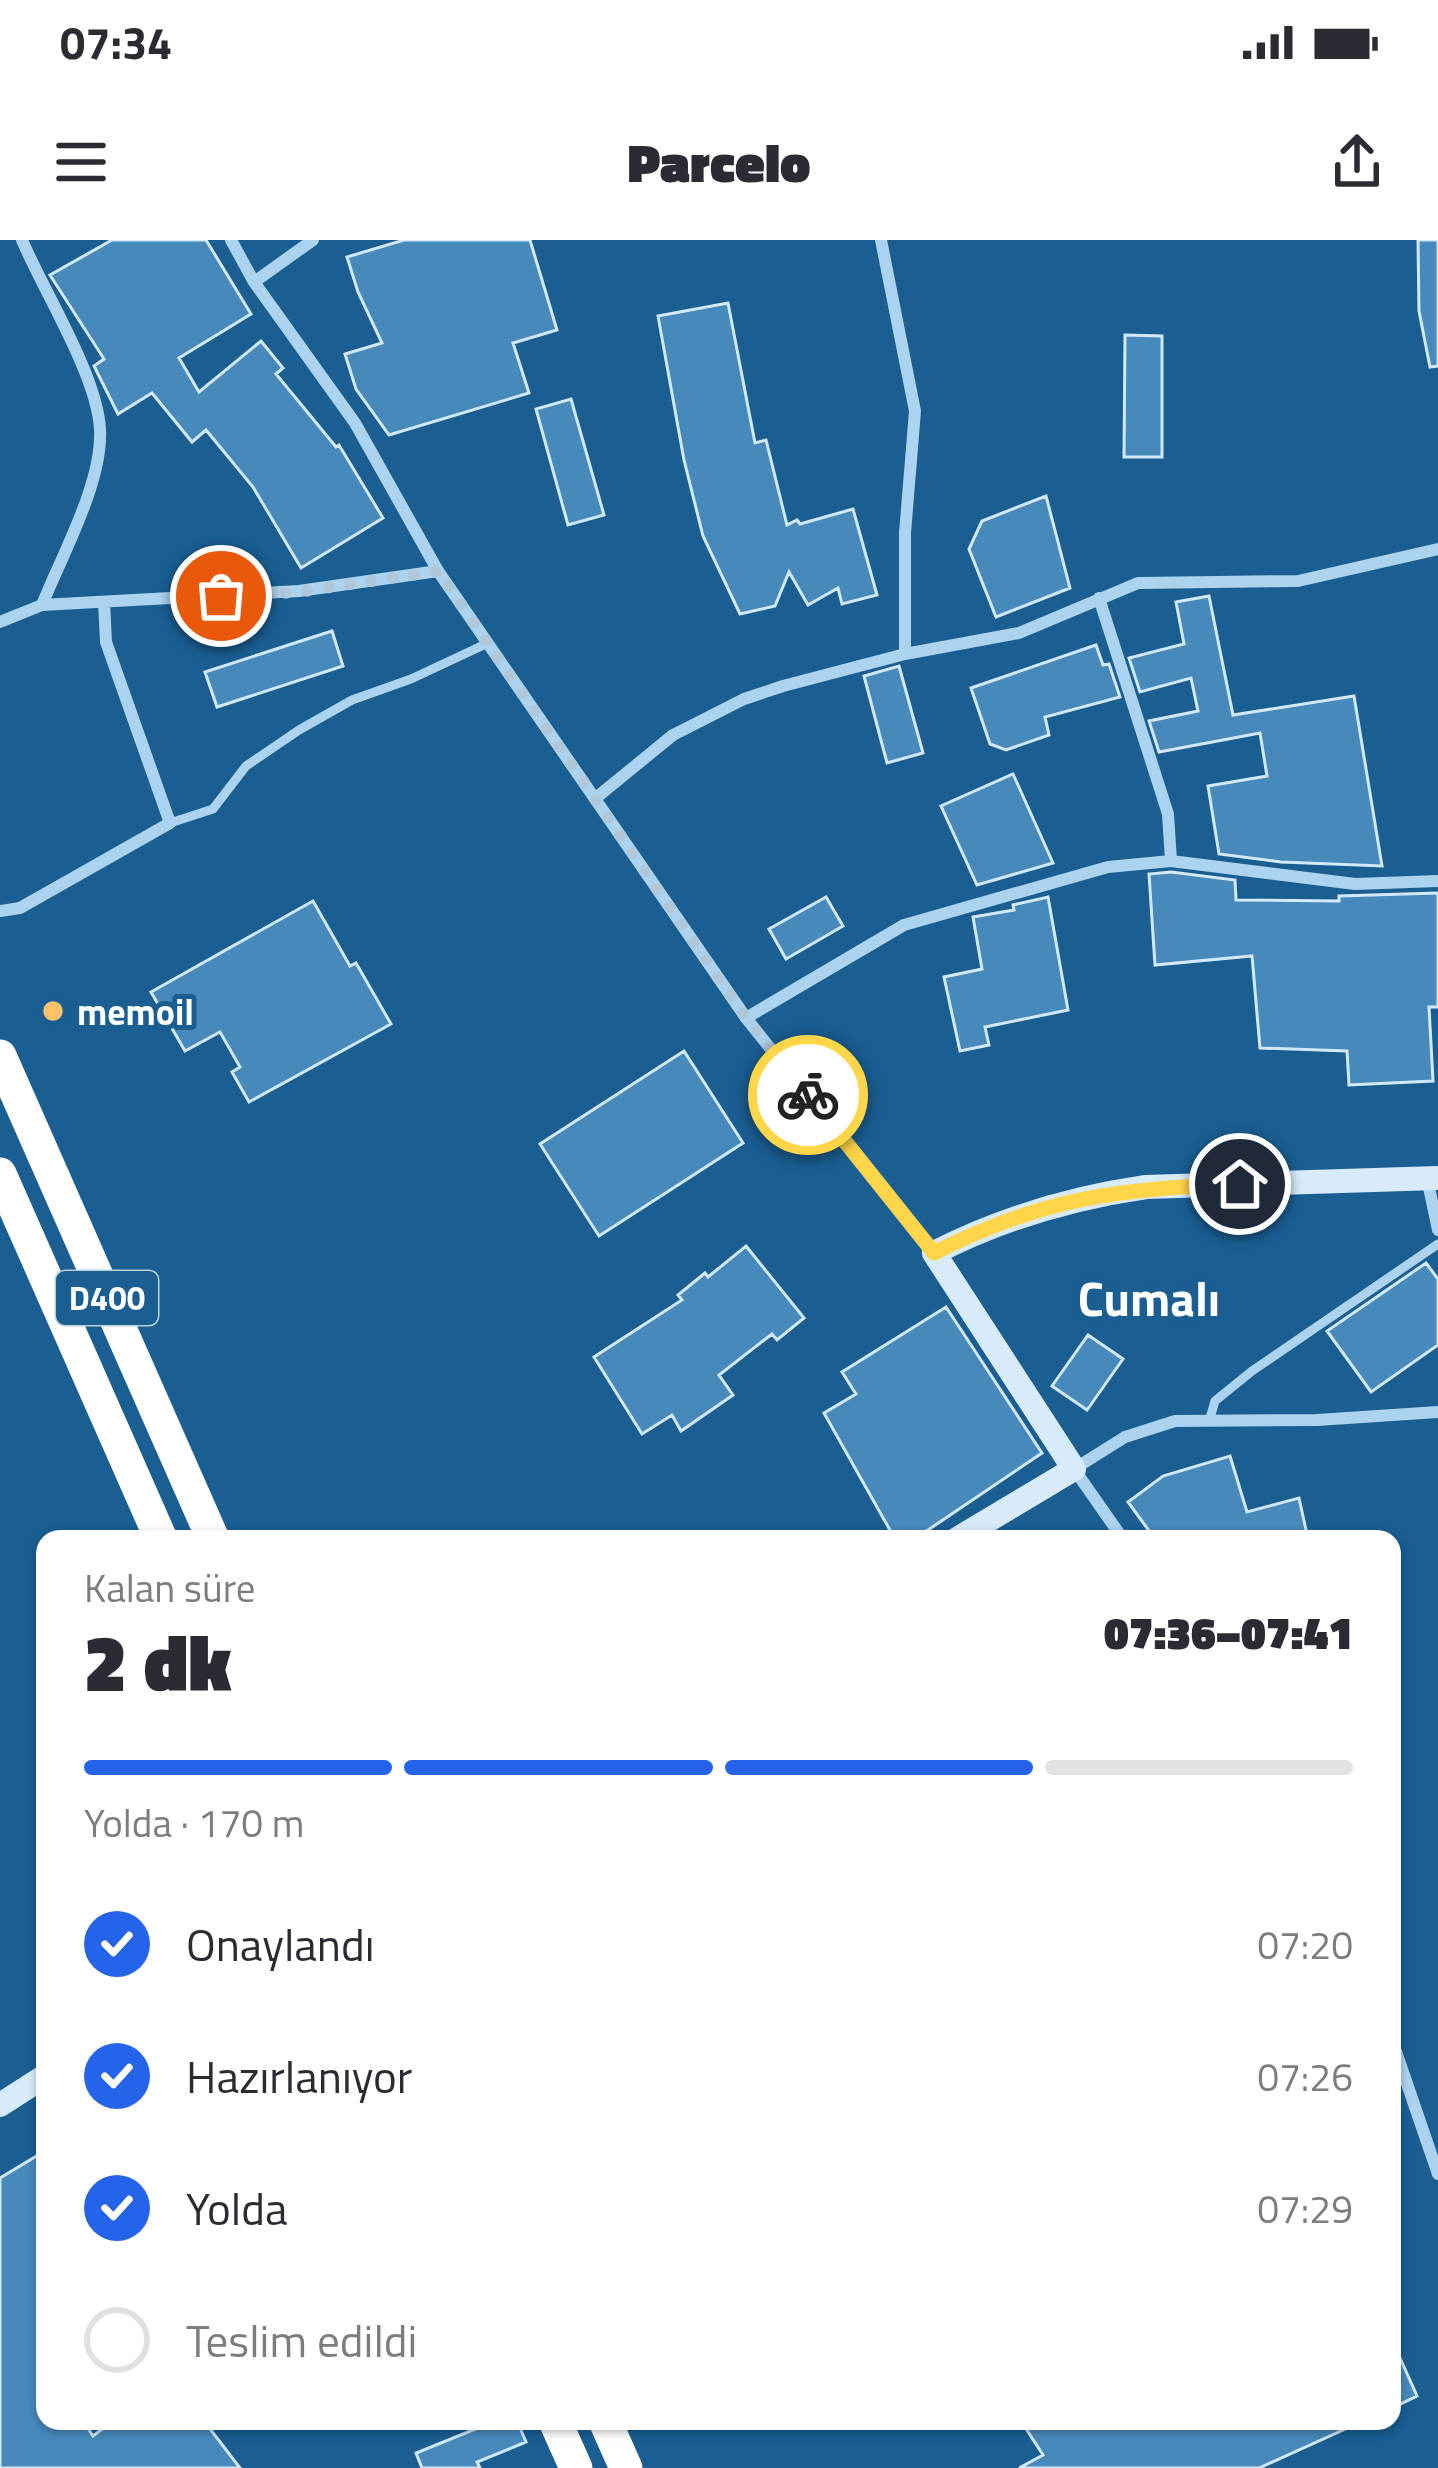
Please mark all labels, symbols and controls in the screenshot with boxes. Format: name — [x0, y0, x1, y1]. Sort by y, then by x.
text: 07:34 — [60, 8, 172, 76]
text: Parcelo — [628, 121, 810, 203]
icon: menu — [48, 129, 114, 195]
icon: share — [1324, 129, 1390, 195]
pin — [170, 545, 272, 647]
icon: bag — [188, 563, 254, 629]
place label: memoil — [77, 984, 194, 1039]
marker: memoil — [40, 998, 66, 1024]
courier — [748, 1035, 868, 1155]
icon: bike — [775, 1062, 841, 1128]
pin — [1189, 1133, 1291, 1235]
icon: home — [1207, 1151, 1273, 1217]
district label: Cumalı — [1078, 1262, 1220, 1335]
road number: D400 — [56, 1271, 158, 1325]
text: Kalan süre — [84, 1558, 255, 1617]
text: 07:36–07:41 — [1104, 1598, 1353, 1666]
text: 2 dk — [84, 1603, 231, 1721]
text: Yolda · 170 m — [84, 1793, 304, 1852]
text: Onaylandı — [186, 1910, 375, 1978]
icon: check — [84, 1911, 150, 1977]
text: 07:20 — [1257, 1915, 1353, 1974]
text: Hazırlanıyor — [186, 2042, 412, 2110]
icon: check — [84, 2043, 150, 2109]
text: 07:26 — [1257, 2047, 1353, 2106]
text: Yolda — [186, 2174, 288, 2242]
icon: check — [84, 2175, 150, 2241]
text: 07:29 — [1257, 2179, 1353, 2238]
text: Teslim edildi — [186, 2306, 417, 2374]

